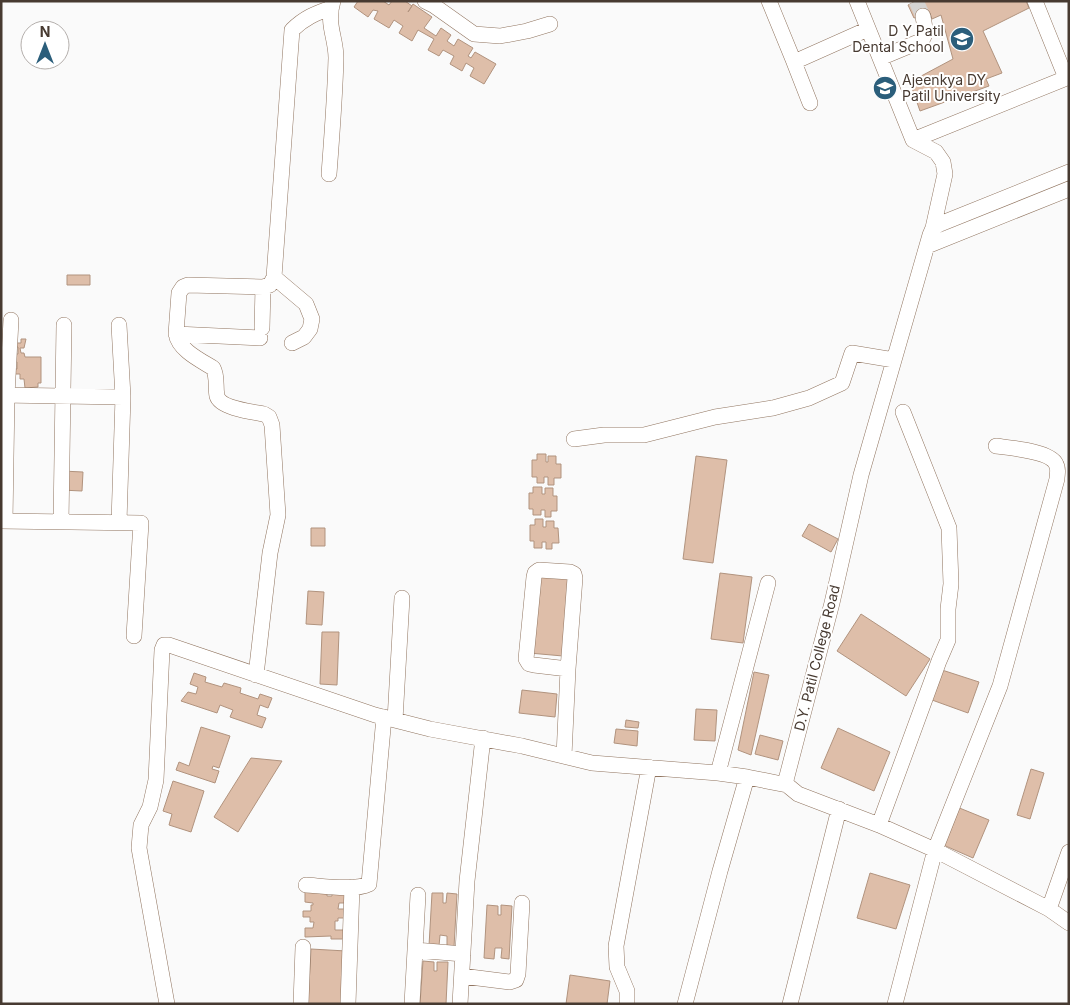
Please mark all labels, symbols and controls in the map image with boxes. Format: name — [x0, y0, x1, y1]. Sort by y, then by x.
north arrow — [20, 20, 70, 70]
place label: D Y Patil Dental School — [852, 22, 944, 55]
text: N — [40, 23, 50, 40]
school or university icon: D Y Patil Dental School — [949, 26, 975, 52]
place label: Ajeenkya DY Patil University — [902, 71, 1001, 104]
school or university icon: Ajeenkya DY Patil University — [872, 75, 898, 101]
street label: D.Y. Patil College Road — [790, 583, 843, 733]

